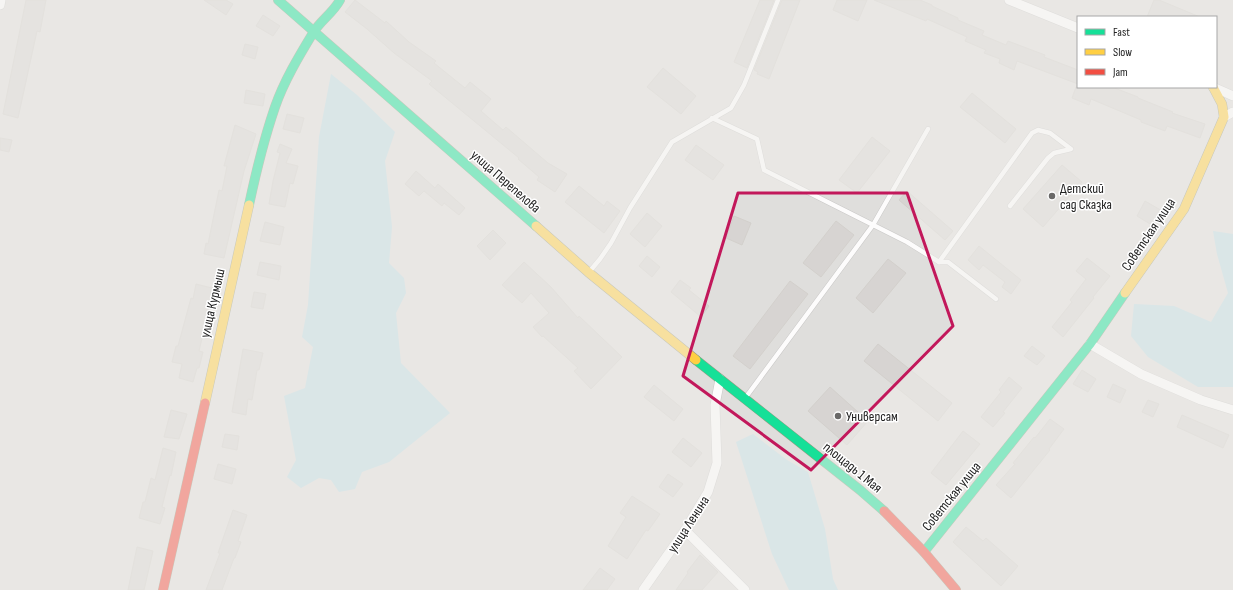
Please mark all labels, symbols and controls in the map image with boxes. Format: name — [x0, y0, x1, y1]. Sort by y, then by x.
legend — [1077, 16, 1217, 88]
text: Fast — [1113, 25, 1130, 40]
text: Slow — [1113, 45, 1132, 60]
text: Jam — [1112, 65, 1128, 80]
street label: улица Перепелова — [467, 146, 544, 216]
place label: Детский сад Сказка — [1060, 180, 1112, 213]
marker: Детский сад Сказка — [1047, 191, 1057, 201]
street label: Советская улица — [1118, 195, 1179, 274]
street label: улица Курмыш — [196, 267, 229, 339]
place label: Универсам — [846, 408, 898, 425]
marker: Универсам — [833, 411, 843, 421]
street label: площадь 1 Мая — [820, 438, 886, 496]
street label: Советская улица — [918, 458, 984, 534]
street label: улица Ленина — [664, 493, 713, 556]

